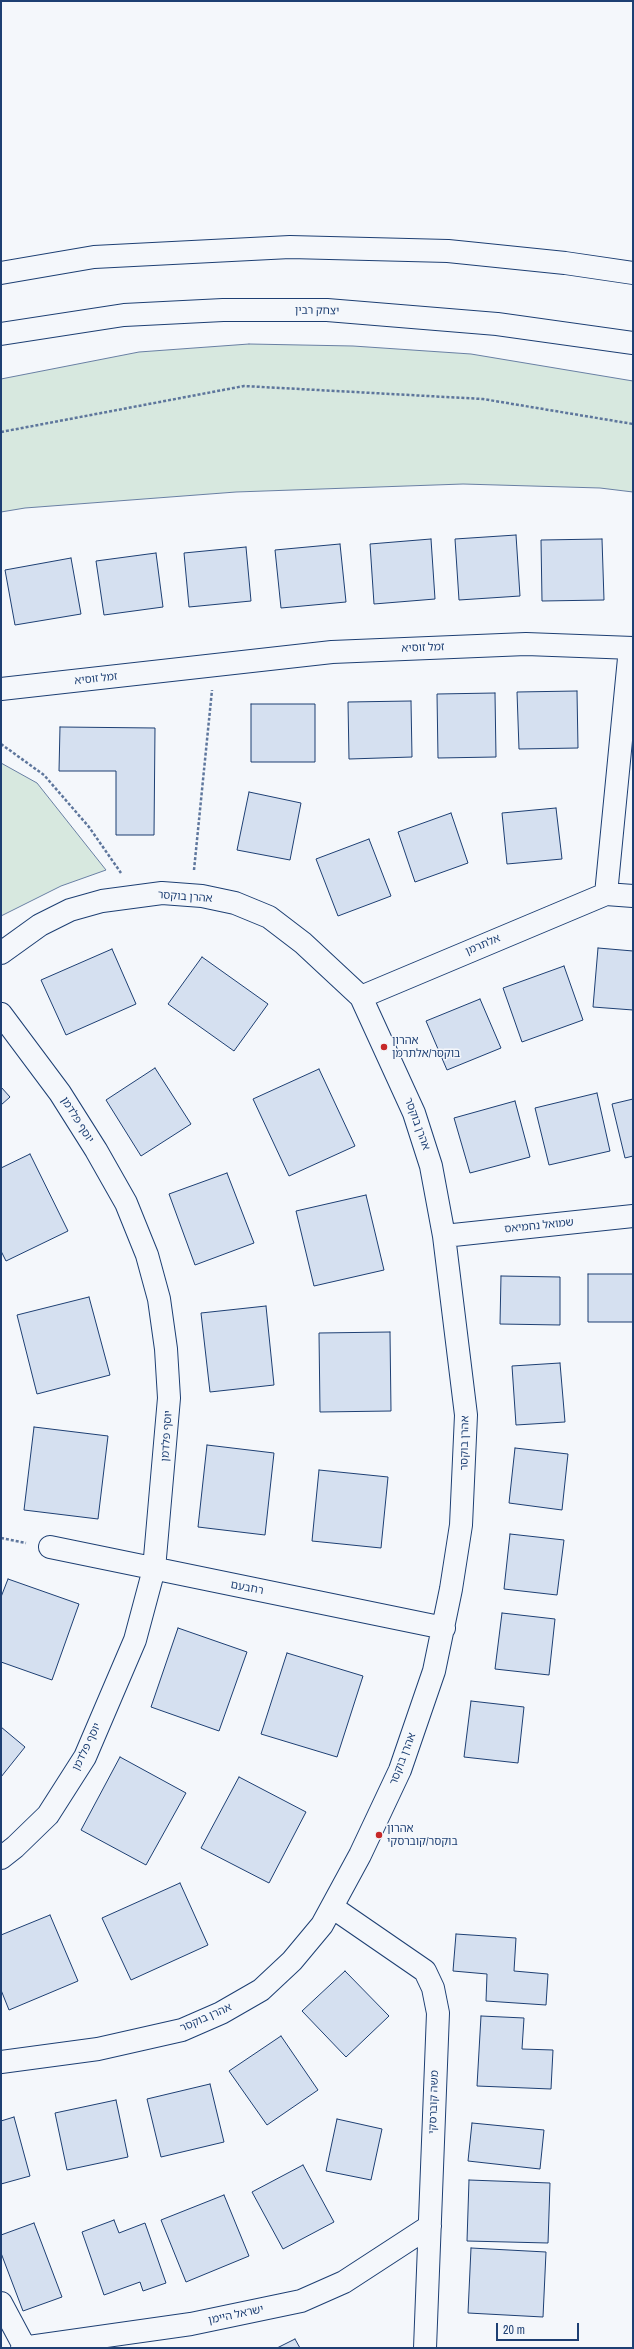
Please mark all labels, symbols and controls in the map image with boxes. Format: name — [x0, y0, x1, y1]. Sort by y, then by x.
street label: יצחק רבין — [295, 304, 339, 318]
street label: זמל זוסיא — [401, 641, 445, 655]
street label: זמל זוסיא — [74, 670, 118, 688]
street label: אהרן בוקסר — [157, 889, 213, 905]
street label: אלתרמן — [464, 932, 502, 958]
place label: אהרון בוקסר/אלתרמן — [392, 1034, 460, 1060]
marker: אהרון בוקסר/אלתרמן — [379, 1042, 389, 1052]
street label: יוסף פלדמן — [58, 1095, 96, 1145]
street label: אהרן בוקסר — [401, 1096, 433, 1152]
street label: שמואל נחמיאס — [504, 1216, 574, 1236]
street label: יוסף פלדמן — [159, 1410, 175, 1462]
street label: אהרן בוקסר — [458, 1415, 472, 1471]
street label: רחבעם — [229, 1578, 265, 1598]
street label: יוסף פלדמן — [70, 1721, 104, 1773]
street label: אהרן בוקסר — [387, 1731, 419, 1787]
place label: אהרון בוקסר/קוברסקי — [387, 1822, 458, 1848]
marker: אהרון בוקסר/קוברסקי — [374, 1830, 384, 1840]
street label: אהרן בוקסר — [178, 2001, 234, 2035]
street label: משה קוברסקי — [426, 2070, 442, 2134]
street label: ישראל היימן — [207, 2303, 265, 2327]
scale bar — [498, 2315, 581, 2341]
text: 20 m — [503, 2322, 525, 2338]

